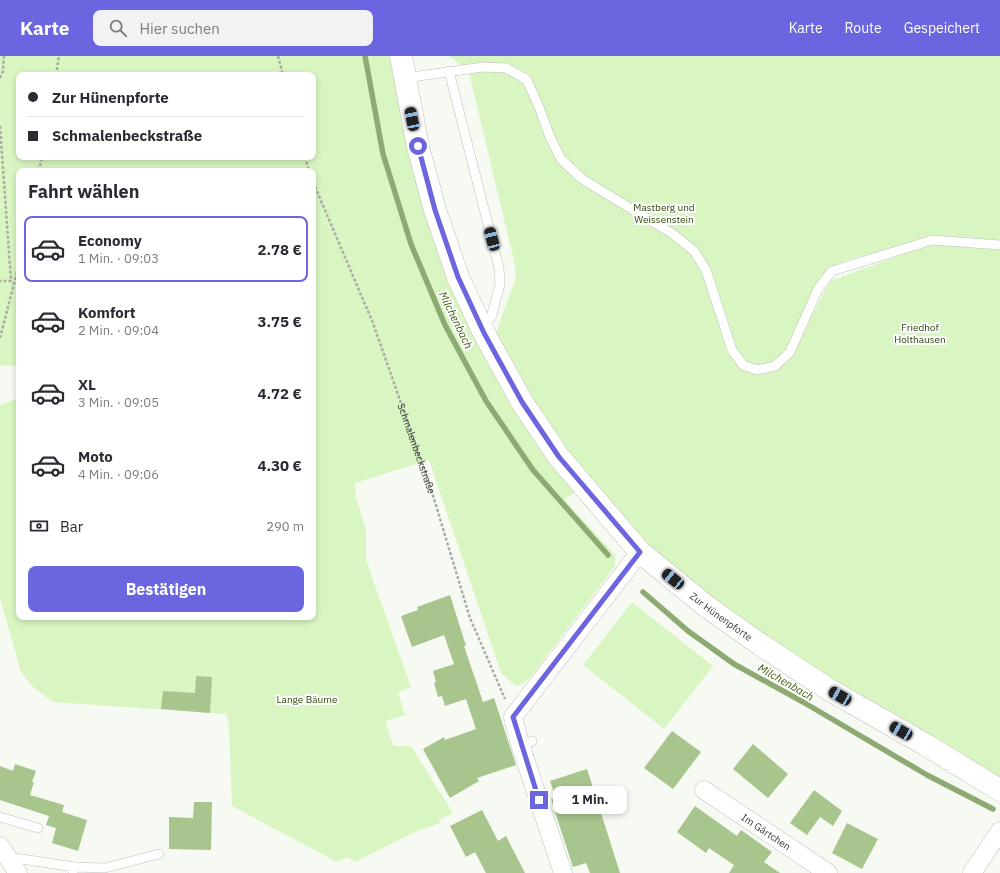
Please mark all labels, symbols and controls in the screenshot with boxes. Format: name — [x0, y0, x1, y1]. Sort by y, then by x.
search box — [93, 10, 373, 46]
text: Karte — [20, 16, 69, 40]
icon: search — [107, 17, 129, 39]
text: Hier suchen — [139, 19, 220, 38]
text: Karte — [789, 19, 823, 37]
text: Route — [845, 19, 882, 37]
text: Gespeichert — [904, 19, 980, 37]
text: Zur Hünenpforte — [52, 88, 169, 107]
car — [404, 106, 420, 132]
text: Schmalenbeckstraße — [52, 126, 202, 145]
route start — [409, 137, 427, 155]
text: Fahrt wählen — [28, 180, 139, 203]
park label: Mastberg und Weissenstein — [633, 201, 695, 226]
car — [483, 226, 501, 252]
icon: car — [30, 231, 66, 267]
text: Economy — [78, 231, 142, 250]
text: 2.78 € — [257, 240, 302, 259]
text: 1 Min. · 09:03 — [78, 250, 159, 267]
water label: Milchenbach — [436, 289, 476, 351]
icon: car — [30, 303, 66, 339]
text: Komfort — [78, 303, 136, 322]
text: 3.75 € — [257, 312, 302, 331]
park label: Friedhof Holthausen — [894, 321, 946, 346]
text: 2 Min. · 09:04 — [78, 322, 159, 339]
icon: car — [30, 375, 66, 411]
text: XL — [78, 375, 96, 394]
text: 4.72 € — [257, 384, 302, 403]
text: 3 Min. · 09:05 — [78, 394, 159, 411]
street label: Schmalenbeckstraße — [394, 401, 438, 496]
icon: car — [30, 447, 66, 483]
text: Moto — [78, 447, 113, 466]
text: 4.30 € — [257, 456, 302, 475]
text: 4 Min. · 09:06 — [78, 466, 159, 483]
icon: cash — [28, 515, 50, 537]
text: Bar — [60, 517, 83, 536]
text: 290 m — [266, 518, 304, 535]
button: Bestätigen — [28, 566, 304, 612]
car — [660, 567, 686, 591]
street label: Zur Hünenpforte — [687, 589, 755, 644]
water label: Milchenbach — [756, 660, 816, 704]
car — [827, 685, 853, 707]
park label: Lange Bäume — [277, 693, 338, 706]
car — [888, 720, 914, 742]
callout: 1 Min. — [553, 786, 627, 814]
route end — [530, 791, 548, 809]
text: 1 Min. — [571, 791, 609, 808]
street label: Im Gärtchen — [739, 811, 793, 853]

